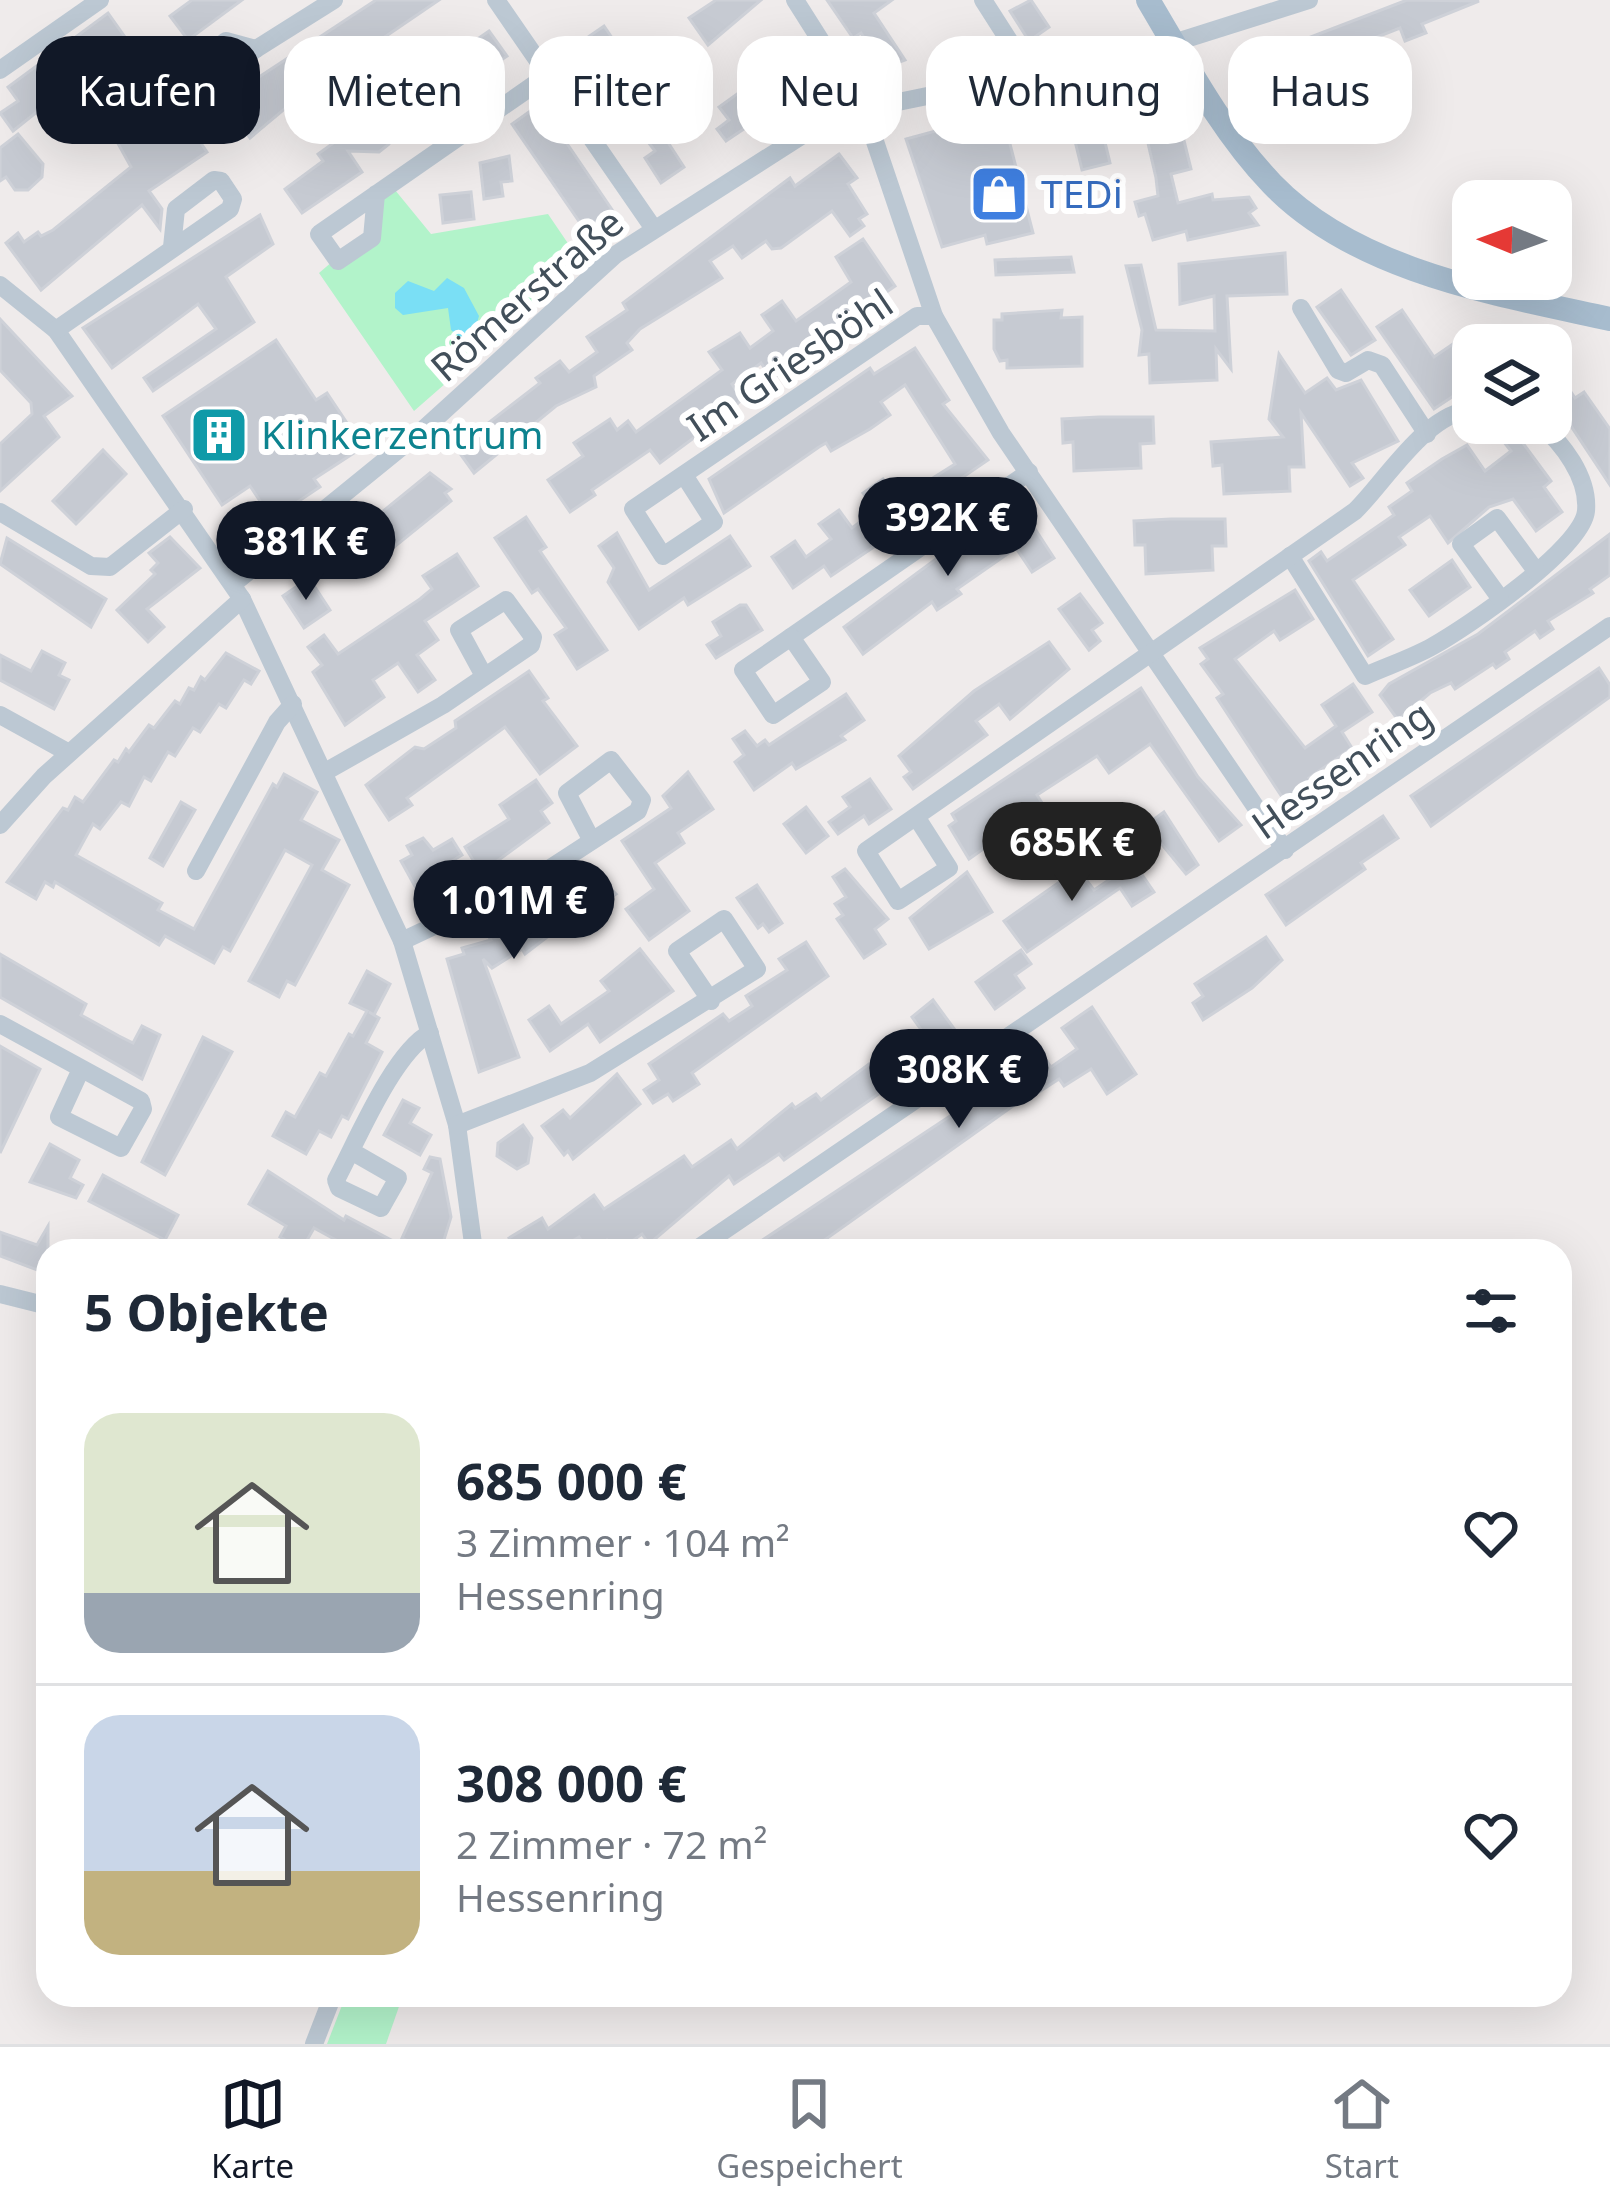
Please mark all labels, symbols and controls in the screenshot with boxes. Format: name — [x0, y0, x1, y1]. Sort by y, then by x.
chip: Kaufen — [36, 36, 260, 144]
chip: Mieten — [284, 36, 505, 144]
chip: Filter — [529, 36, 713, 144]
chip: Neu — [737, 36, 902, 144]
chip: Wohnung — [926, 36, 1204, 144]
chip: Haus — [1228, 36, 1412, 144]
shop icon: TEDi — [968, 163, 1030, 225]
place label: TEDi — [1041, 166, 1123, 219]
north arrow — [1452, 180, 1572, 300]
map controls — [1452, 180, 1572, 444]
street label: Römerstraße — [418, 195, 634, 392]
street label: Im Griesböhl — [676, 276, 902, 452]
button: layers — [1452, 324, 1572, 444]
building icon: Klinkerzentrum — [188, 404, 250, 466]
place label: Klinkerzentrum — [261, 407, 543, 460]
pin: 392K € — [850, 477, 1046, 579]
text: 392K € — [885, 489, 1011, 542]
pin: 381K € — [208, 501, 404, 603]
text: 381K € — [243, 513, 369, 566]
street label: Hessenring — [1240, 687, 1442, 850]
pin: 685K € — [974, 802, 1170, 904]
text: 685K € — [1009, 814, 1135, 867]
pin: 1.01M € — [403, 860, 625, 962]
text: 1.01M € — [440, 872, 588, 925]
pin: 308K € — [861, 1029, 1057, 1131]
text: 308K € — [896, 1041, 1022, 1094]
text: 5 Objekte — [84, 1276, 329, 1346]
icon: filters — [1458, 1278, 1524, 1344]
text: 685 000 € — [456, 1445, 687, 1515]
icon: home — [180, 1461, 324, 1605]
icon: heart — [1458, 1500, 1524, 1566]
text: 3 Zimmer · 104 m² — [456, 1515, 790, 1568]
text: Hessenring — [456, 1568, 665, 1621]
text: 308 000 € — [456, 1747, 687, 1817]
icon: home — [180, 1763, 324, 1907]
icon: heart — [1458, 1802, 1524, 1868]
text: 2 Zimmer · 72 m² — [456, 1817, 767, 1870]
text: Hessenring — [456, 1870, 665, 1923]
tab: Karte — [211, 2071, 294, 2188]
tab: Gespeichert — [716, 2071, 903, 2188]
tab: Start — [1325, 2071, 1399, 2188]

